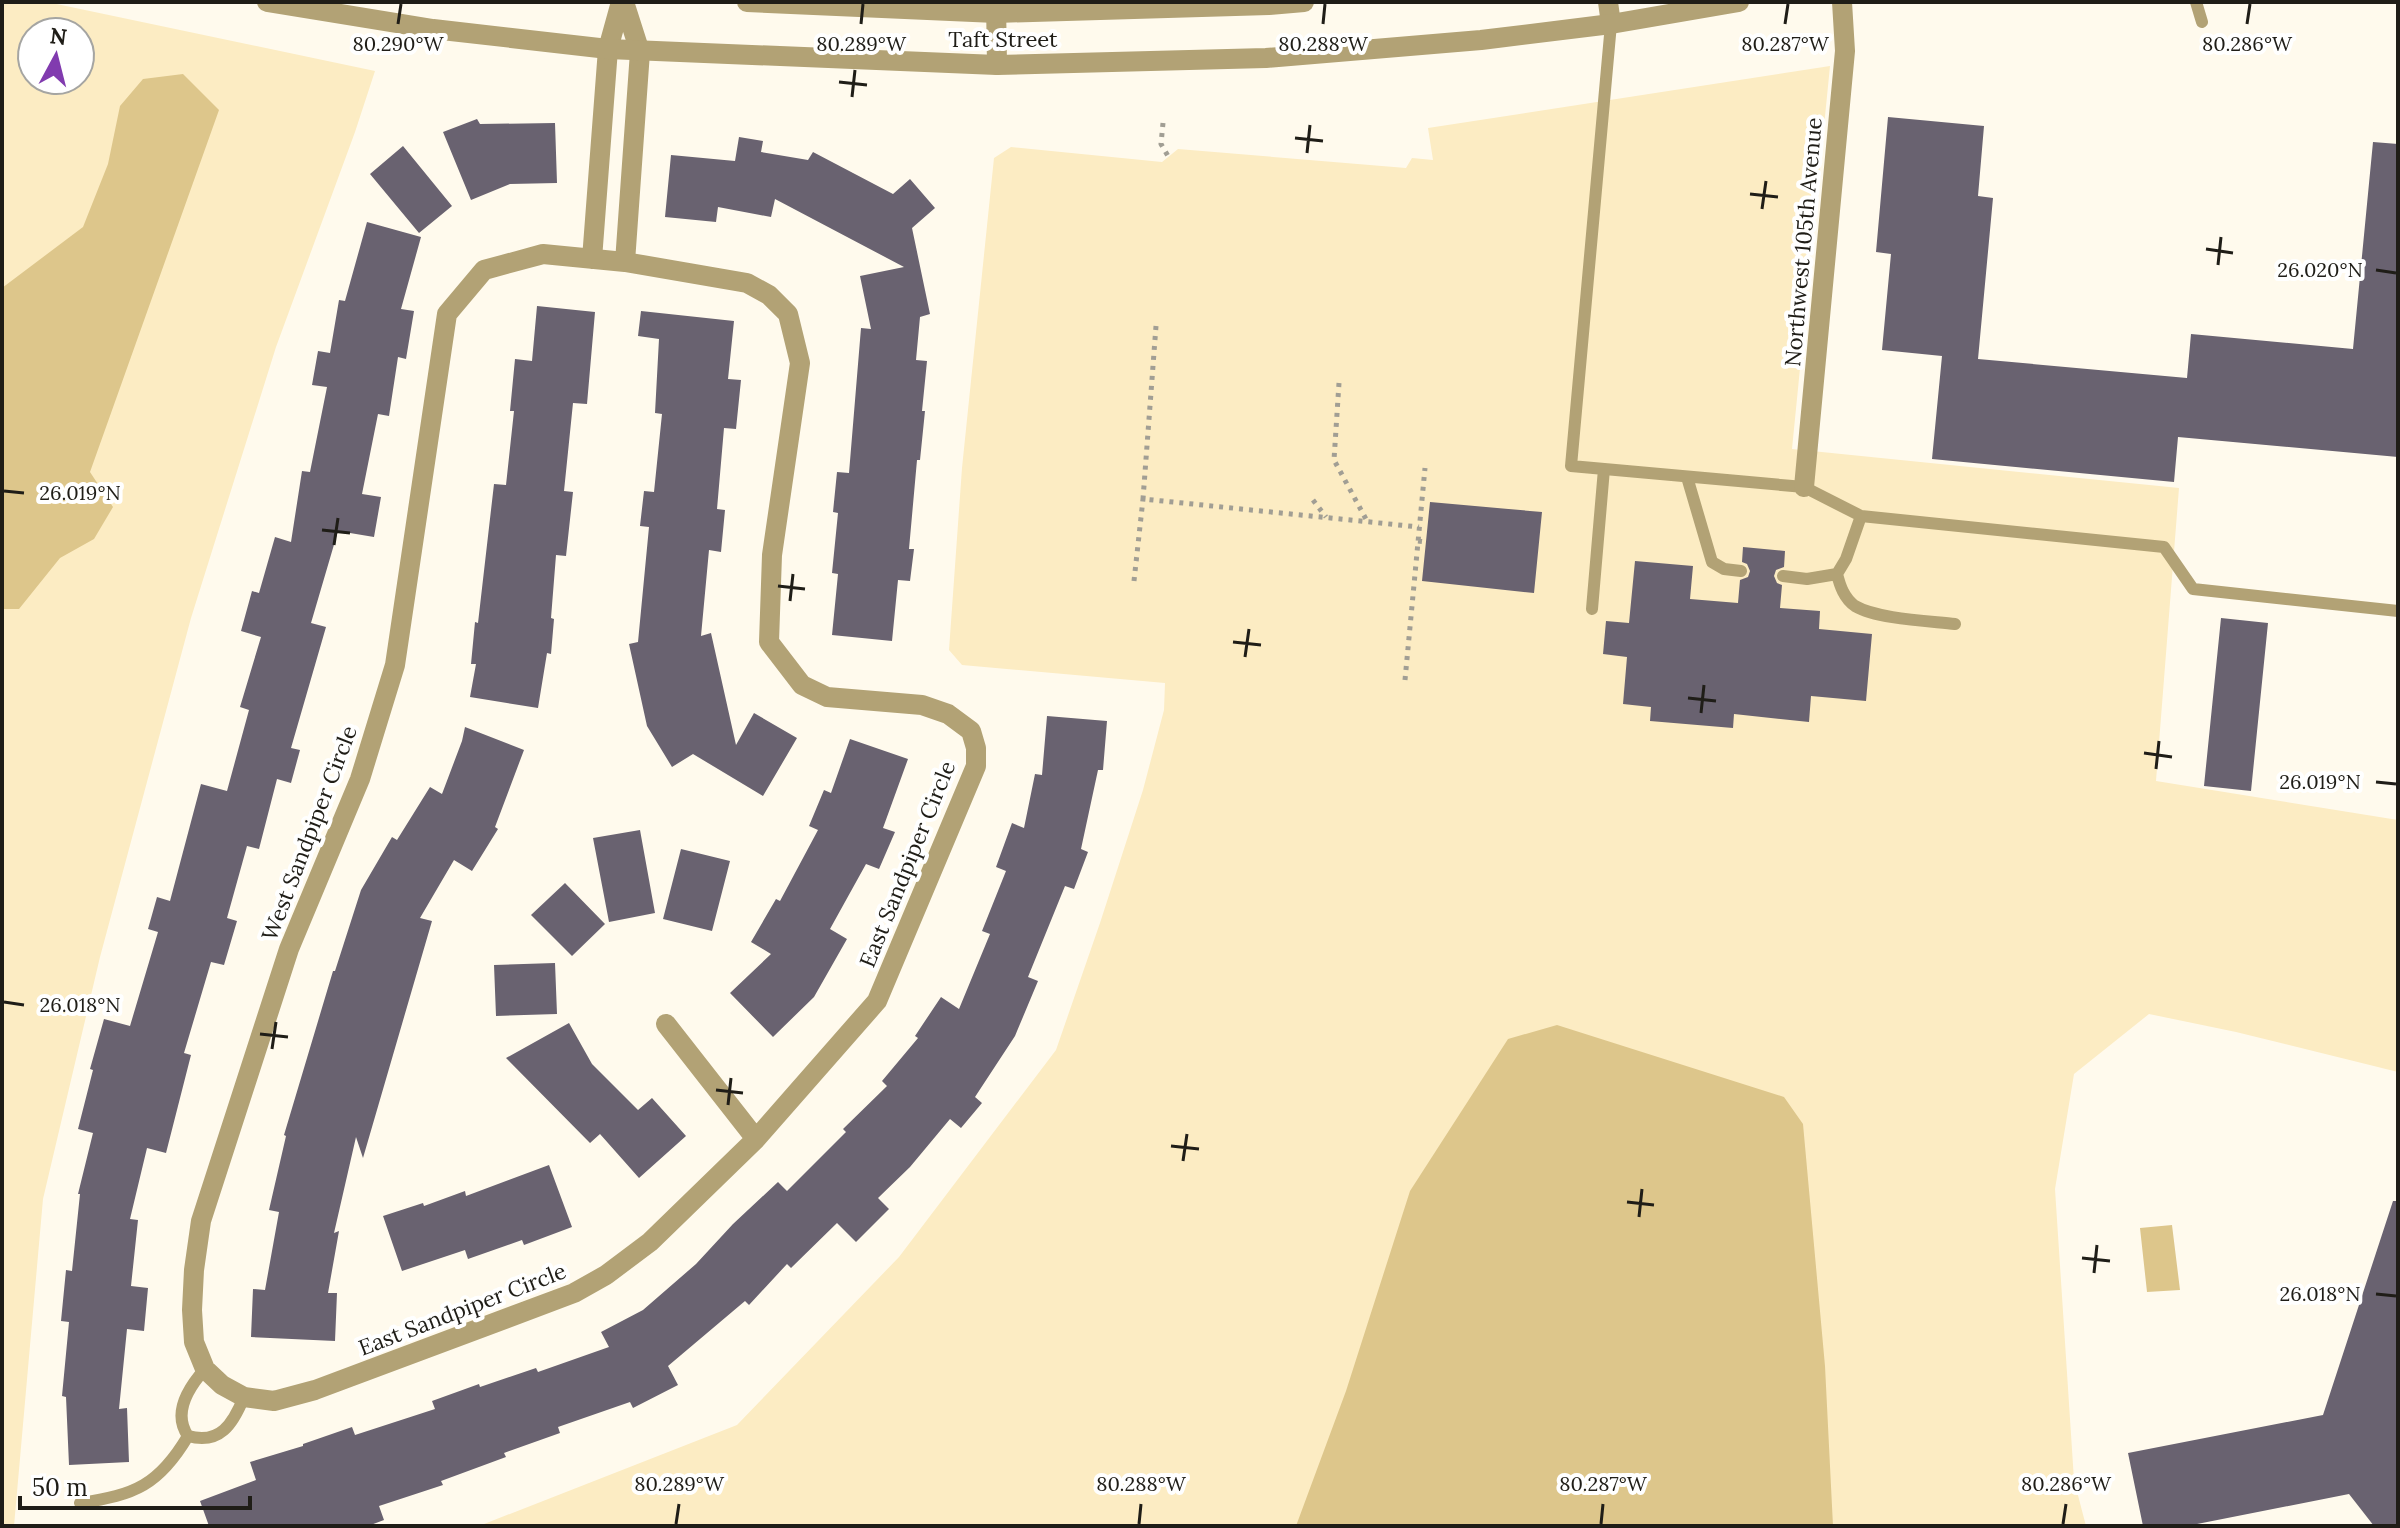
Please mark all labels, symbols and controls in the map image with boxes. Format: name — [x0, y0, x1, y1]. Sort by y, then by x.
north arrow — [16, 16, 96, 96]
text: N — [48, 21, 69, 51]
street label: Taft Street — [948, 25, 1058, 53]
text: 80.290°W — [353, 31, 445, 56]
text: 80.289°W — [816, 31, 907, 56]
text: 80.288°W — [1278, 31, 1369, 56]
text: 80.287°W — [1741, 31, 1830, 56]
text: 80.286°W — [2202, 31, 2293, 56]
street label: Northwest 105th Avenue — [1778, 116, 1828, 368]
text: 26.020°N — [2277, 257, 2363, 282]
text: 26.019°N — [39, 480, 121, 505]
street label: West Sandpiper Circle — [255, 721, 363, 944]
street label: East Sandpiper Circle — [853, 757, 961, 971]
text: 26.019°N — [2279, 769, 2361, 794]
text: 26.018°N — [39, 992, 121, 1017]
street label: East Sandpiper Circle — [354, 1256, 570, 1362]
text: 26.018°N — [2279, 1281, 2361, 1306]
scale bar — [20, 1460, 250, 1510]
text: 80.289°W — [634, 1471, 725, 1496]
text: 80.288°W — [1096, 1471, 1187, 1496]
text: 80.287°W — [1559, 1471, 1648, 1496]
text: 80.286°W — [2021, 1471, 2112, 1496]
text: 50 m — [32, 1472, 88, 1503]

